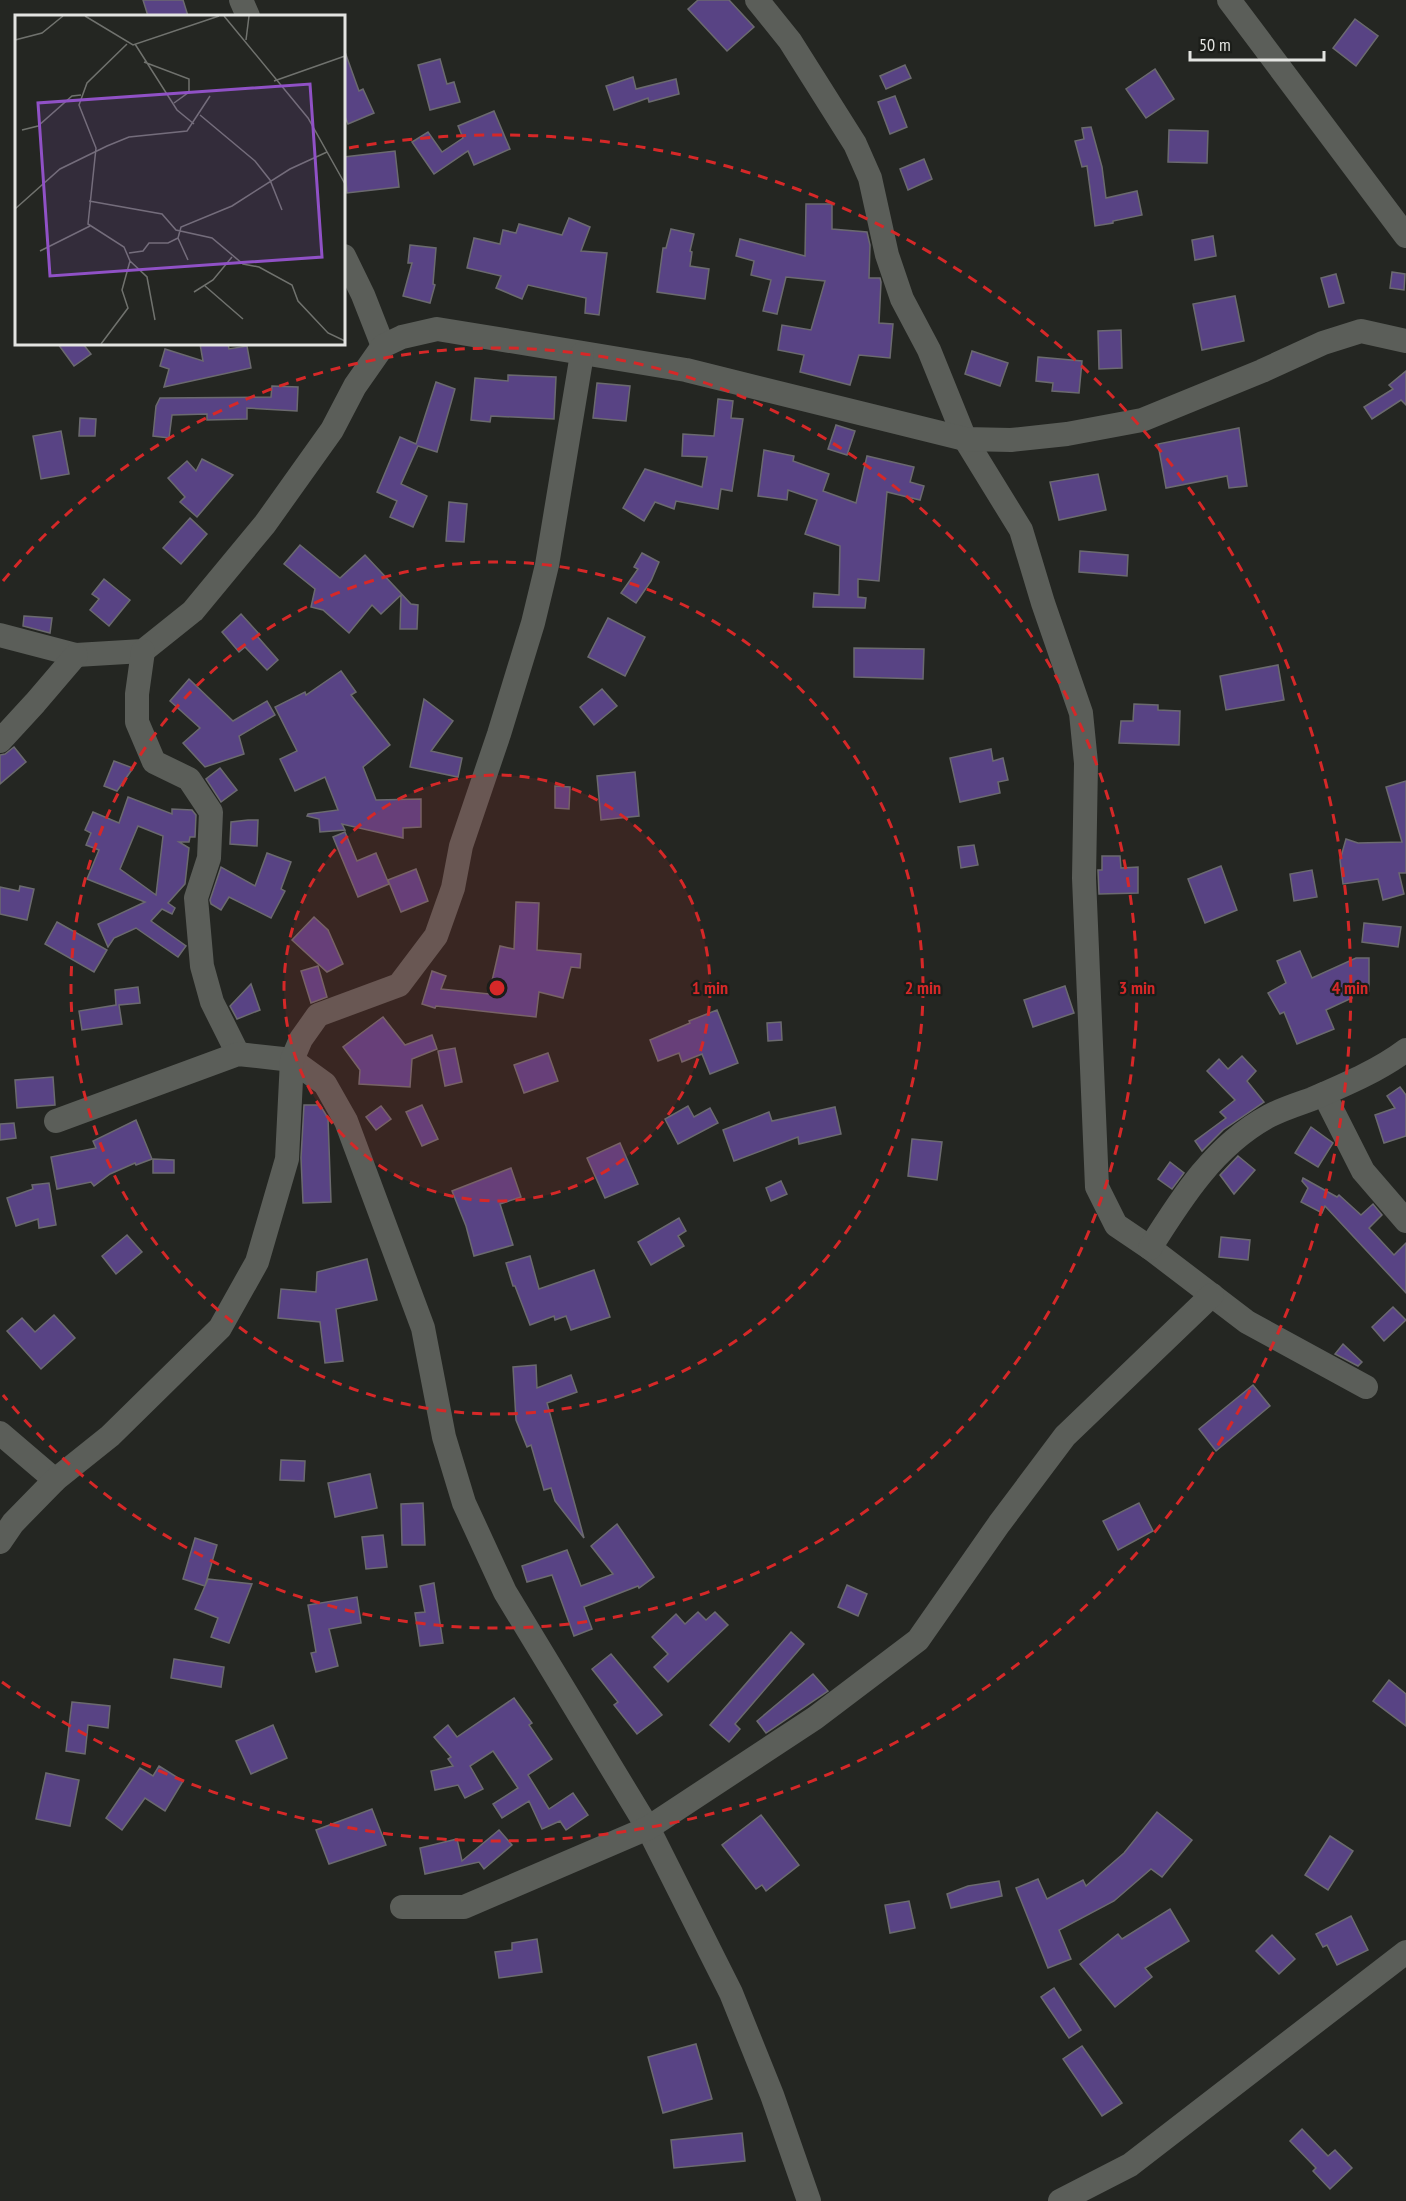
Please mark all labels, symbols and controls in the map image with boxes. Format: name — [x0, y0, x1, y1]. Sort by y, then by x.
inset map — [15, 15, 345, 345]
scale bar — [1190, 24, 1324, 62]
text: 50 m — [1199, 33, 1231, 56]
text: 1 min — [692, 976, 728, 999]
text: 2 min — [905, 976, 941, 999]
text: 3 min — [1119, 976, 1155, 999]
text: 4 min — [1332, 976, 1368, 999]
centre of rings — [487, 978, 507, 998]

